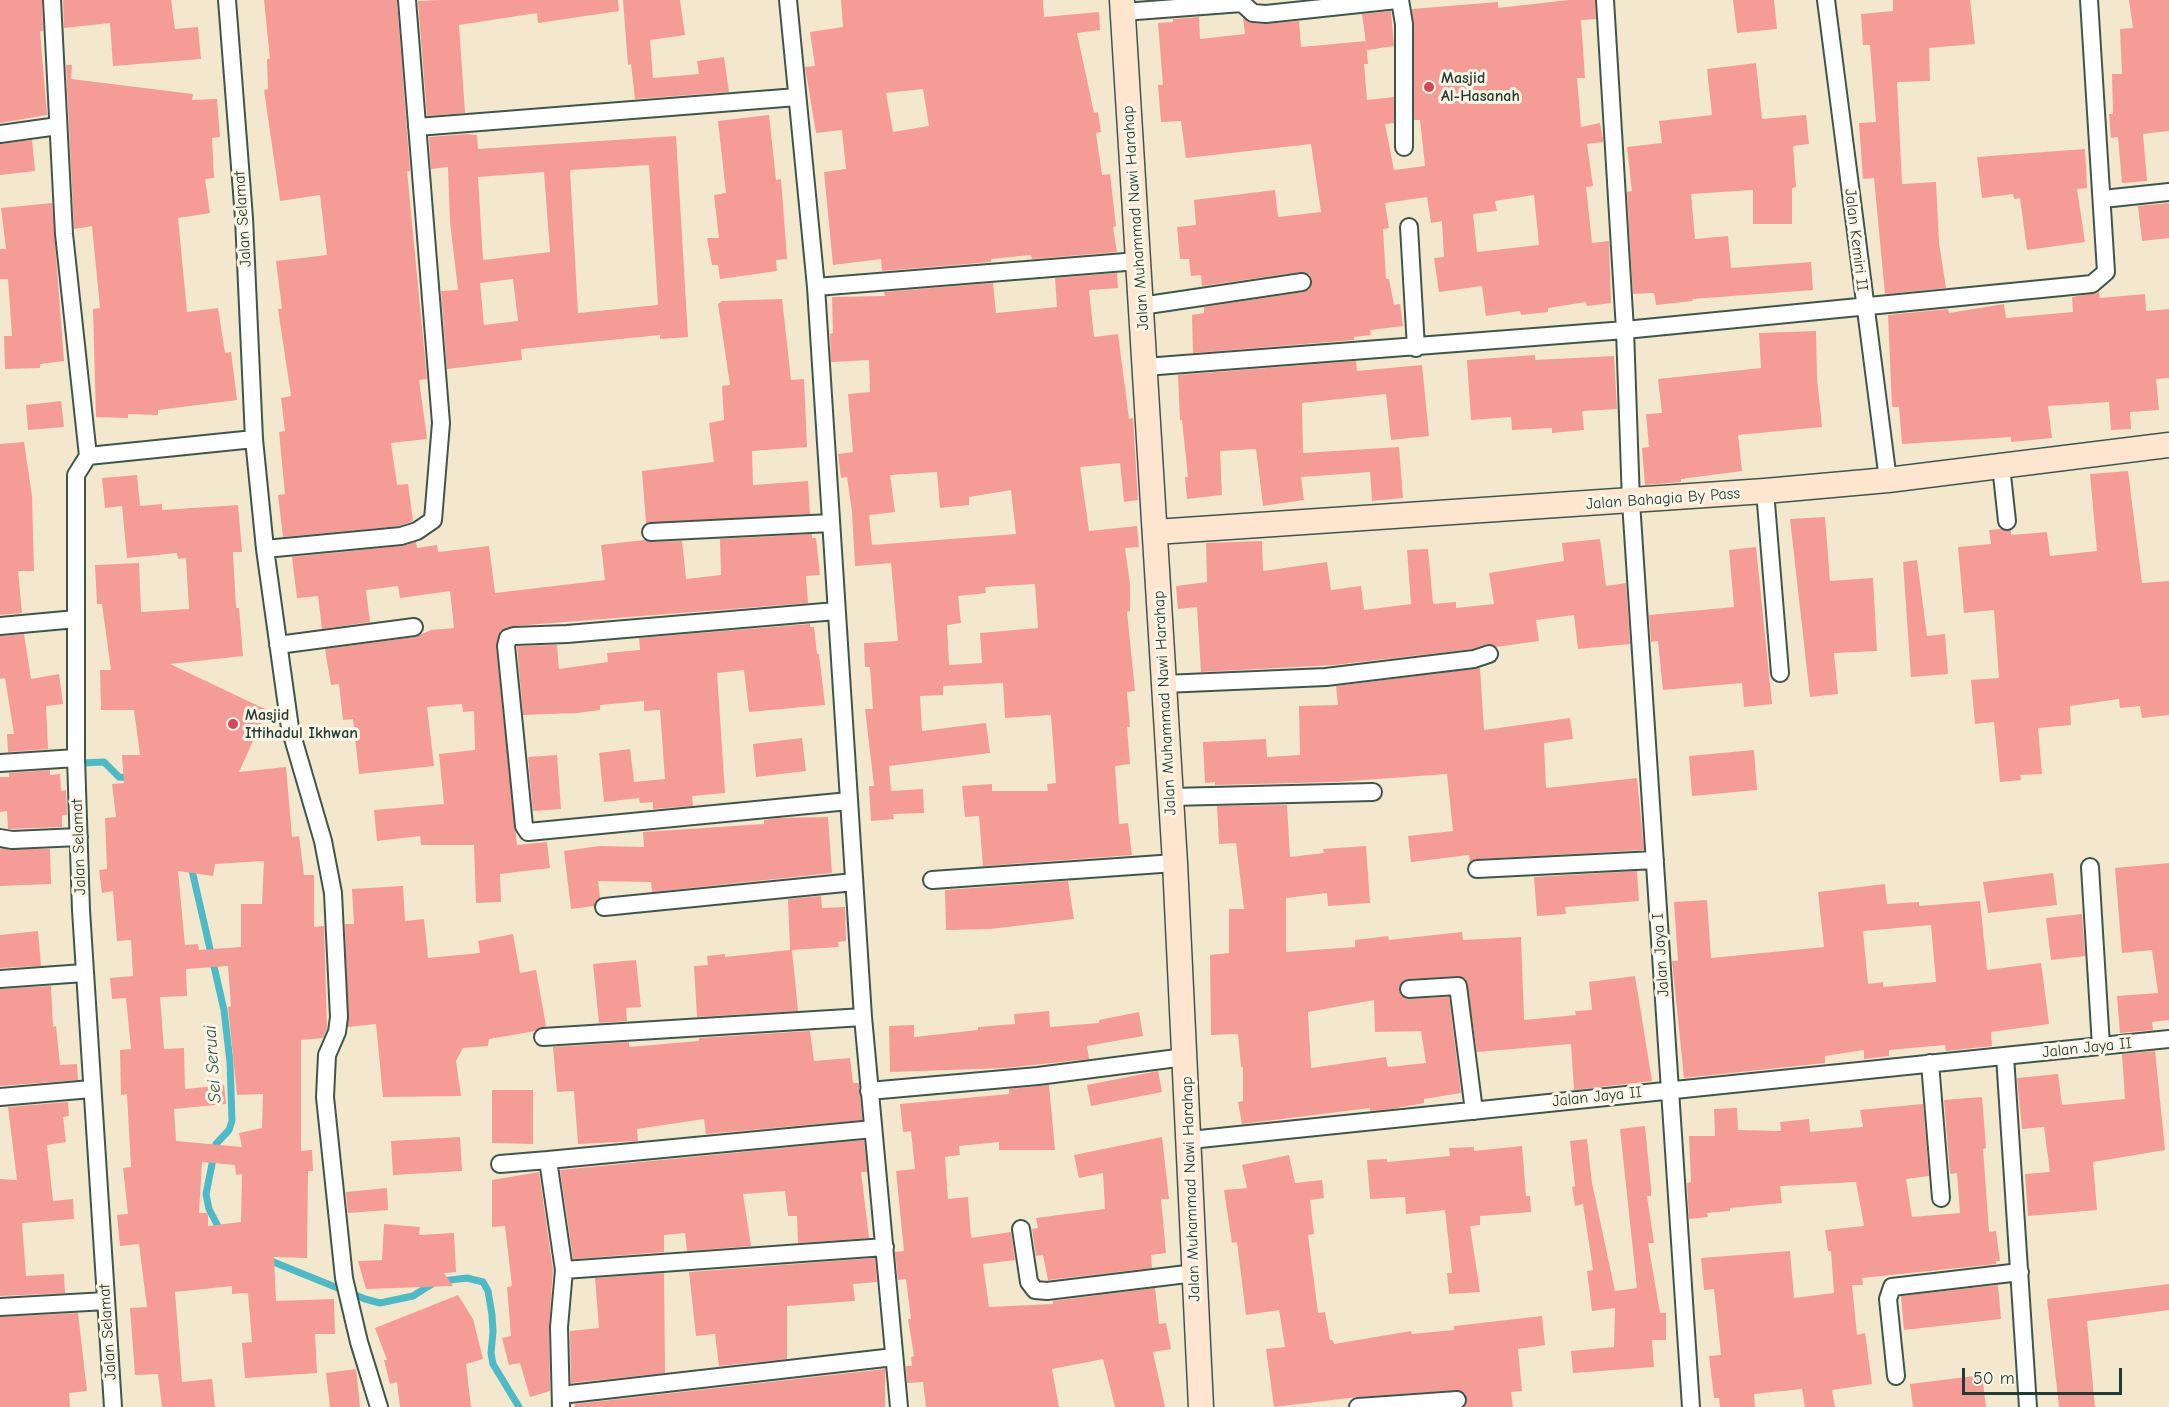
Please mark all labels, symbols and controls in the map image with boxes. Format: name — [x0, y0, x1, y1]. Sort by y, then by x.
place label: Masjid Al-Hasanah — [1441, 68, 1520, 106]
marker: Masjid Al-Hasanah — [1422, 80, 1436, 94]
street label: Jalan Muhammad Nawi Harahap — [1119, 105, 1153, 331]
street label: Jalan Selamat — [230, 170, 256, 268]
street label: Jalan Kemiri II — [1840, 188, 1872, 292]
street label: Jalan Bahagia By Pass — [1585, 484, 1741, 514]
street label: Jalan Muhammad Nawi Harahap — [1150, 590, 1180, 816]
place label: Masjid Ittihadul Ikhwan — [245, 705, 358, 743]
marker: Masjid Ittihadul Ikhwan — [226, 717, 240, 731]
street label: Jalan Selamat — [68, 799, 90, 895]
street label: Jalan Jaya I — [1648, 912, 1674, 998]
water label: Sei Seruai — [200, 1024, 226, 1104]
street label: Jalan Jaya II — [2041, 1034, 2133, 1062]
street label: Jalan Muhammad Nawi Harahap — [1177, 1076, 1205, 1302]
street label: Jalan Jaya II — [1551, 1083, 1643, 1111]
street label: Jalan Selamat — [95, 1283, 121, 1381]
scale bar — [1965, 1356, 2126, 1394]
text: 50 m — [1973, 1368, 2015, 1389]

